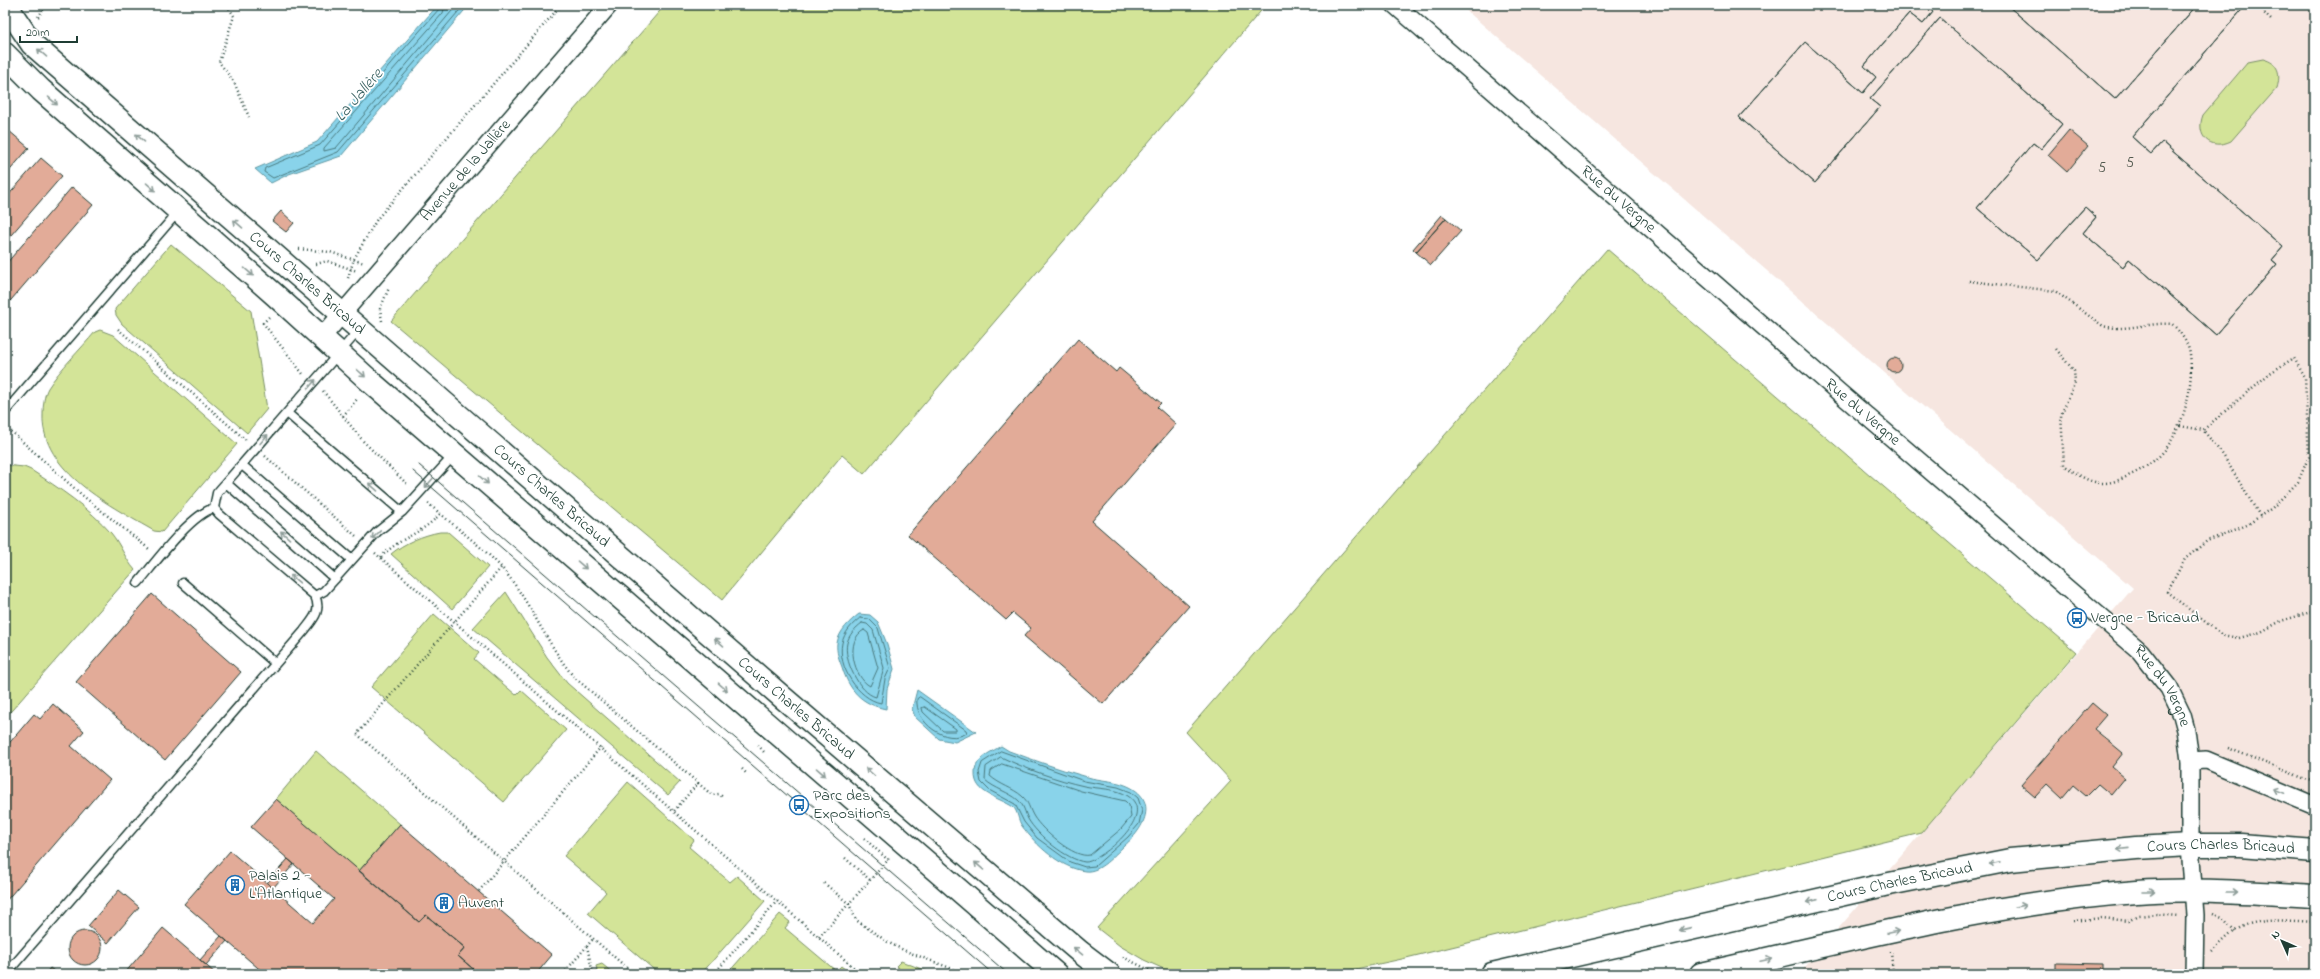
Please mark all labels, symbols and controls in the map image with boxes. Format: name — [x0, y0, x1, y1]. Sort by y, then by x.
scale bar — [20, 18, 77, 44]
text: 20 m — [26, 24, 49, 42]
one-way arrow — [37, 48, 48, 57]
water label: La Jallère — [329, 62, 390, 127]
one-way arrow — [48, 96, 58, 105]
street label: Avenue de la Jallère — [415, 113, 518, 227]
one-way arrow — [135, 134, 145, 143]
house number: 5 — [2126, 153, 2134, 174]
house number: 5 — [2098, 158, 2106, 179]
street label: Rue du Vergne — [1575, 160, 1662, 240]
one-way arrow — [145, 182, 156, 191]
one-way arrow — [233, 220, 243, 229]
street label: Cours Charles Bricaud — [243, 226, 371, 341]
one-way arrow — [244, 267, 254, 276]
one-way arrow — [356, 368, 366, 377]
street label: Rue du Vergne — [1819, 373, 1906, 452]
one-way arrow — [308, 378, 317, 389]
one-way arrow — [260, 434, 269, 444]
street label: Cours Charles Bricaud — [488, 438, 615, 554]
one-way arrow — [479, 475, 490, 484]
one-way arrow — [424, 478, 433, 489]
one-way arrow — [367, 482, 378, 491]
one-way arrow — [371, 530, 381, 539]
one-way arrow — [280, 531, 290, 540]
one-way arrow — [577, 560, 587, 569]
one-way arrow — [289, 574, 300, 583]
place label: Vergne - Bricaud — [2090, 606, 2199, 630]
bus stop icon: Vergne - Bricaud — [2066, 607, 2088, 629]
one-way arrow — [713, 637, 724, 646]
street label: Rue du Vergne — [2129, 639, 2197, 730]
street label: Cours Charles Bricaud — [732, 651, 860, 766]
one-way arrow — [718, 682, 728, 692]
one-way arrow — [816, 767, 826, 776]
one-way arrow — [865, 768, 875, 777]
place label: Parc des Expositions — [813, 784, 891, 826]
one-way arrow — [2273, 787, 2285, 794]
bus stop icon: Parc des Expositions — [788, 794, 810, 816]
street label: Cours Charles Bricaud — [2146, 833, 2296, 861]
one-way arrow — [2117, 845, 2130, 852]
street label: Cours Charles Bricaud — [1825, 856, 1975, 910]
one-way arrow — [1988, 859, 2001, 867]
one-way arrow — [974, 862, 985, 871]
place label: Palais 2 - L'Atlantique — [249, 864, 323, 906]
building icon: Palais 2 - L'Atlantique — [224, 874, 246, 896]
one-way arrow — [2142, 888, 2155, 896]
one-way arrow — [2225, 888, 2238, 896]
place label: Auvent — [458, 891, 505, 915]
building icon: Auvent — [433, 892, 455, 914]
one-way arrow — [1806, 897, 1819, 905]
one-way arrow — [2014, 902, 2027, 910]
north arrow — [2262, 921, 2302, 961]
one-way arrow — [1679, 926, 1692, 934]
text: N — [2267, 926, 2284, 943]
one-way arrow — [1886, 927, 1899, 935]
one-way arrow — [1073, 946, 1083, 955]
one-way arrow — [1759, 955, 1772, 963]

